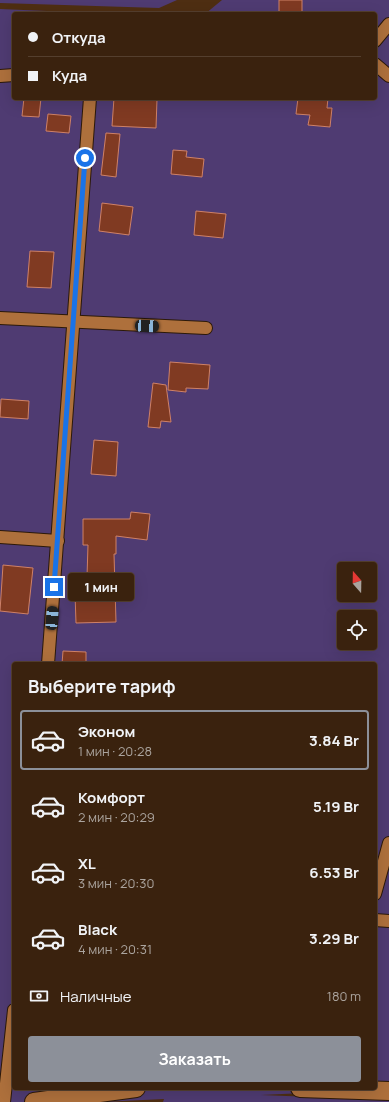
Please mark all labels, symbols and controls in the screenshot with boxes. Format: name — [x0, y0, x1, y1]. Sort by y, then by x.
text: Откуда — [52, 27, 106, 48]
text: Куда — [52, 65, 87, 86]
route start — [76, 149, 94, 167]
car — [135, 319, 159, 333]
north arrow — [337, 562, 377, 602]
map controls — [337, 562, 377, 650]
callout: 1 мин — [68, 573, 134, 601]
route end — [45, 578, 63, 596]
text: 1 мин — [84, 578, 118, 596]
car — [45, 606, 59, 630]
button: locate — [337, 610, 377, 650]
text: Выберите тариф — [28, 674, 176, 698]
text: Эконом — [78, 721, 135, 742]
icon: car — [30, 722, 66, 758]
text: 3.84 Br — [309, 730, 359, 751]
text: 1 мин · 20:28 — [78, 742, 152, 760]
text: Комфорт — [78, 787, 145, 808]
icon: car — [30, 788, 66, 824]
text: 5.19 Br — [313, 796, 359, 817]
text: 2 мин · 20:29 — [78, 808, 155, 826]
text: XL — [78, 853, 96, 874]
icon: car — [30, 854, 66, 890]
text: 6.53 Br — [309, 862, 359, 883]
text: 3 мин · 20:30 — [78, 874, 154, 892]
text: Black — [78, 919, 117, 940]
icon: car — [30, 920, 66, 956]
text: 3.29 Br — [309, 928, 359, 949]
text: 4 мин · 20:31 — [78, 940, 152, 958]
icon: cash — [28, 985, 50, 1007]
text: Наличные — [60, 986, 132, 1007]
text: 180 m — [327, 987, 361, 1005]
button: Заказать — [28, 1036, 361, 1082]

